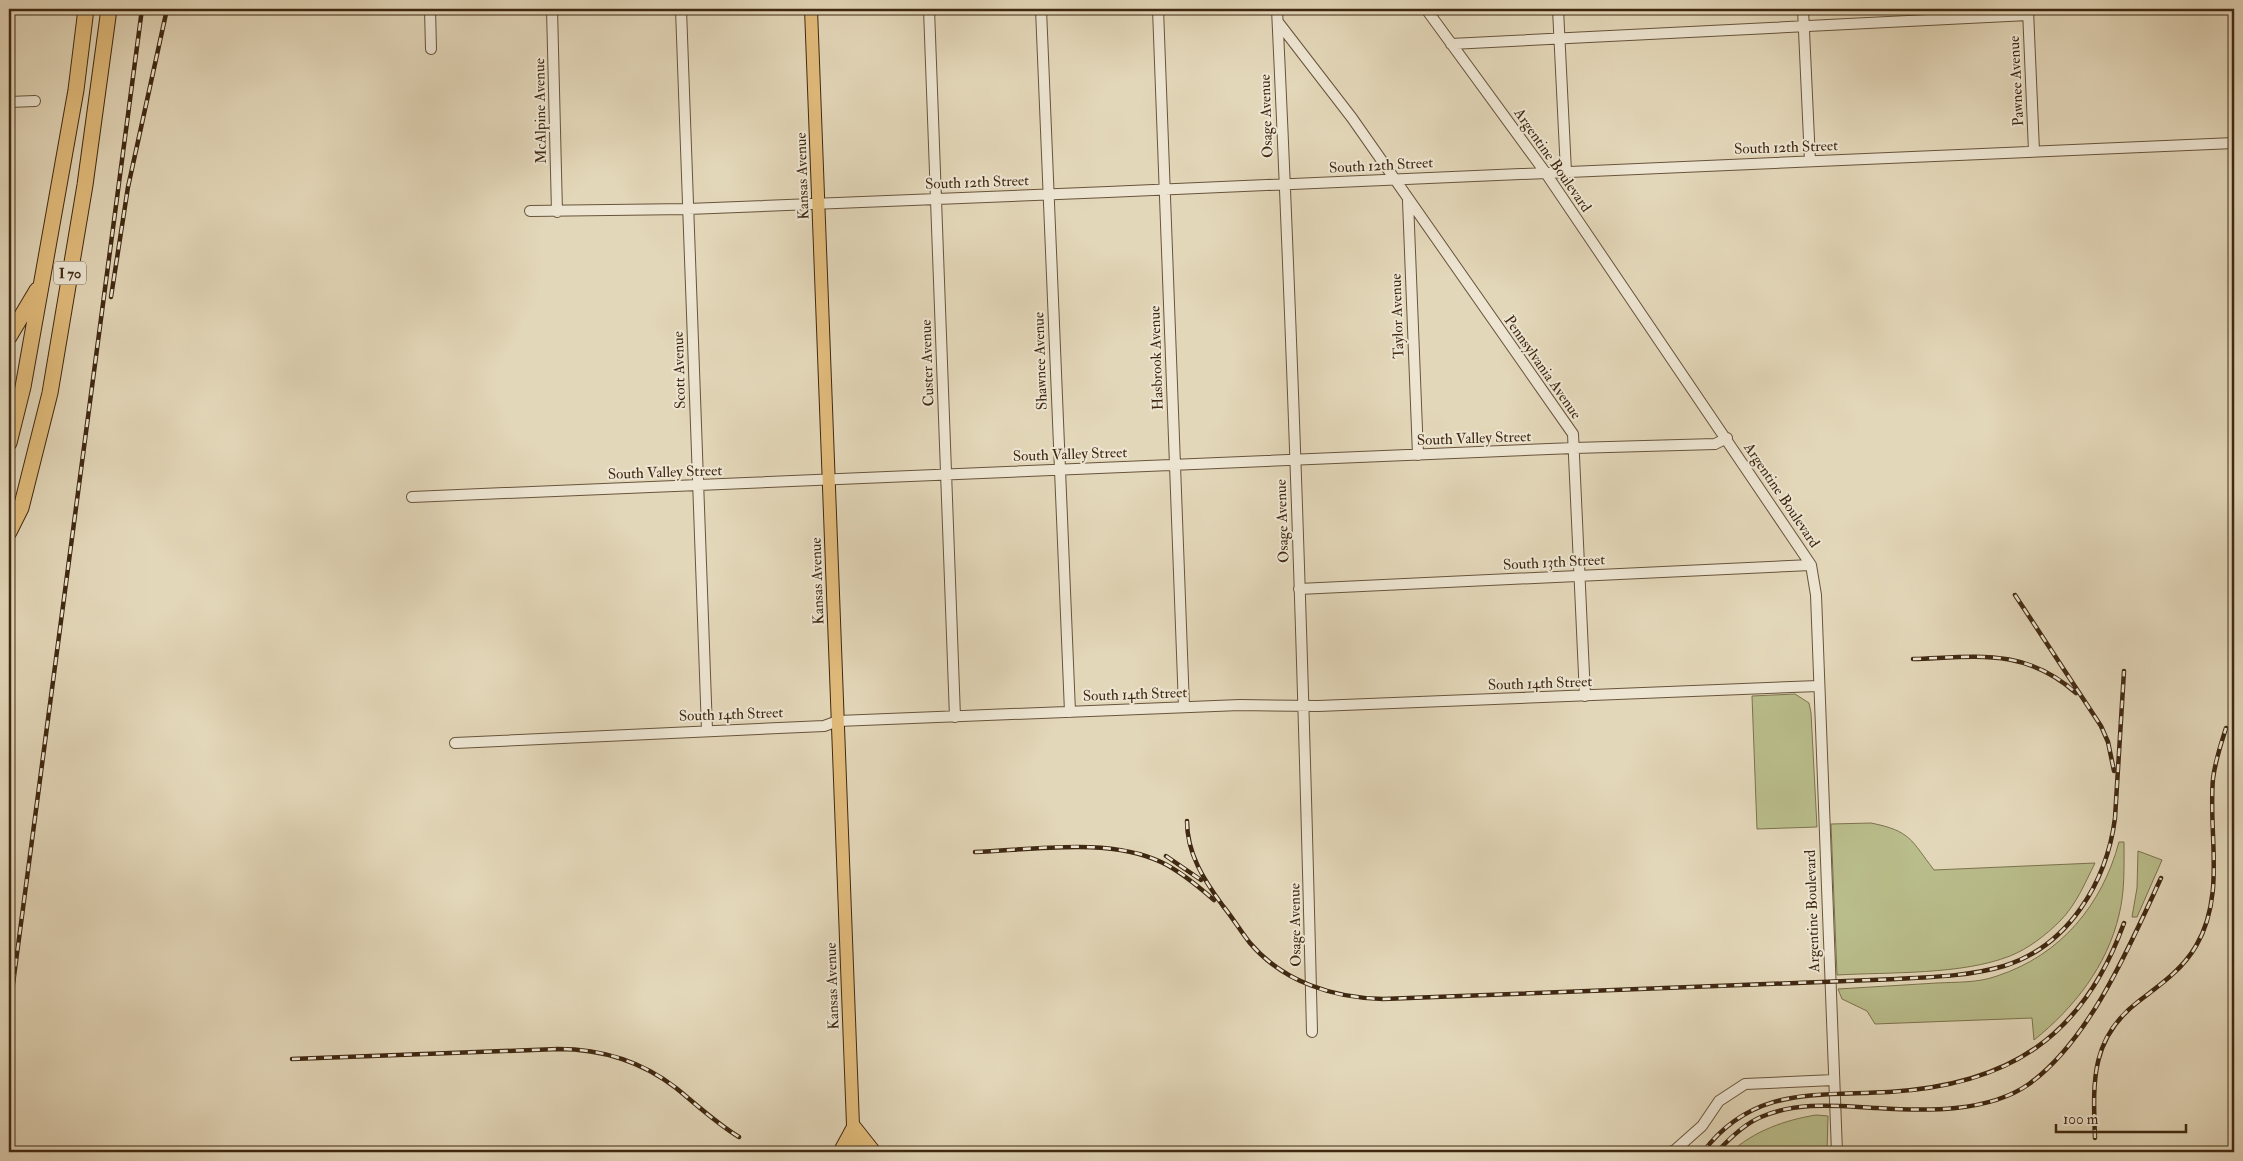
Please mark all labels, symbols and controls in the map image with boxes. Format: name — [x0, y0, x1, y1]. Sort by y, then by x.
street label: Pawnee Avenue — [2005, 35, 2028, 127]
street label: McAlpine Avenue — [530, 58, 552, 164]
street label: Osage Avenue — [1256, 74, 1277, 158]
street label: Argentine Boulevard — [1509, 104, 1596, 216]
street label: Kansas Avenue — [791, 132, 814, 220]
street label: South 12th Street — [1734, 136, 1839, 159]
street label: South 12th Street — [1329, 153, 1434, 178]
street label: South 12th Street — [925, 171, 1030, 194]
road number: I 70 — [54, 262, 86, 284]
street label: Taylor Avenue — [1387, 273, 1408, 359]
street label: Hasbrook Avenue — [1145, 305, 1168, 411]
street label: Shawnee Avenue — [1029, 312, 1052, 410]
street label: Pennsylvania Avenue — [1500, 312, 1586, 423]
street label: Custer Avenue — [916, 319, 939, 407]
street label: Scott Avenue — [669, 331, 690, 409]
street label: South Valley Street — [1416, 427, 1532, 450]
street label: Argentine Boulevard — [1739, 438, 1824, 552]
street label: South Valley Street — [1012, 443, 1128, 466]
street label: South Valley Street — [607, 461, 723, 484]
street label: Osage Avenue — [1272, 479, 1293, 563]
street label: Kansas Avenue — [806, 537, 829, 625]
street label: South 13th Street — [1502, 550, 1606, 575]
street label: South 14th Street — [1487, 672, 1593, 695]
street label: South 14th Street — [1082, 683, 1188, 706]
street label: South 14th Street — [678, 703, 784, 726]
street label: Argentine Boulevard — [1801, 849, 1824, 974]
street label: Osage Avenue — [1285, 883, 1306, 967]
street label: Kansas Avenue — [821, 942, 844, 1030]
scale bar — [2056, 1101, 2186, 1133]
text: 100 m — [2063, 1110, 2099, 1129]

